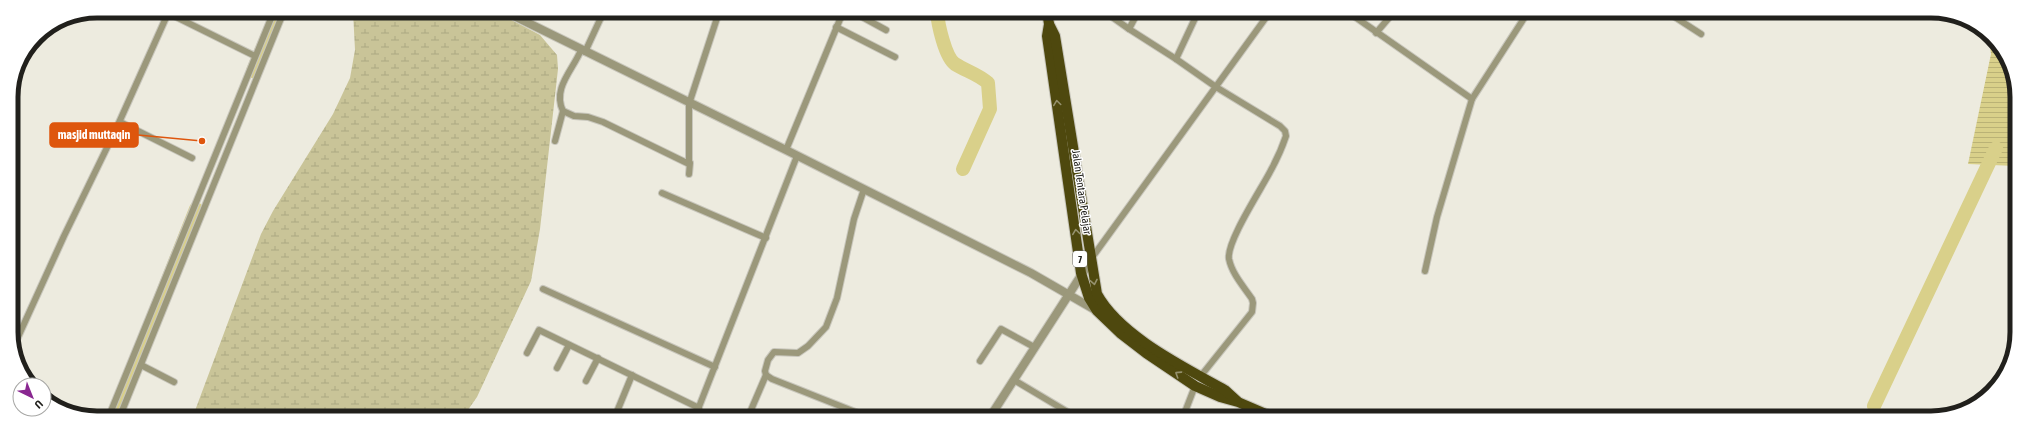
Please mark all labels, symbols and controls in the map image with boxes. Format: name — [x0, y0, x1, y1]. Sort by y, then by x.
one-way arrow — [1053, 100, 1062, 106]
callout: masjid muttaqin — [50, 123, 138, 147]
text: masjid muttaqin — [58, 128, 130, 142]
street label: Jalan Tentara Pelajar — [1070, 149, 1094, 236]
one-way arrow — [1072, 229, 1081, 235]
road number: 7 — [1073, 251, 1087, 267]
one-way arrow — [1090, 279, 1098, 285]
one-way arrow — [1175, 371, 1182, 379]
north arrow — [12, 377, 52, 417]
text: U — [32, 398, 45, 411]

